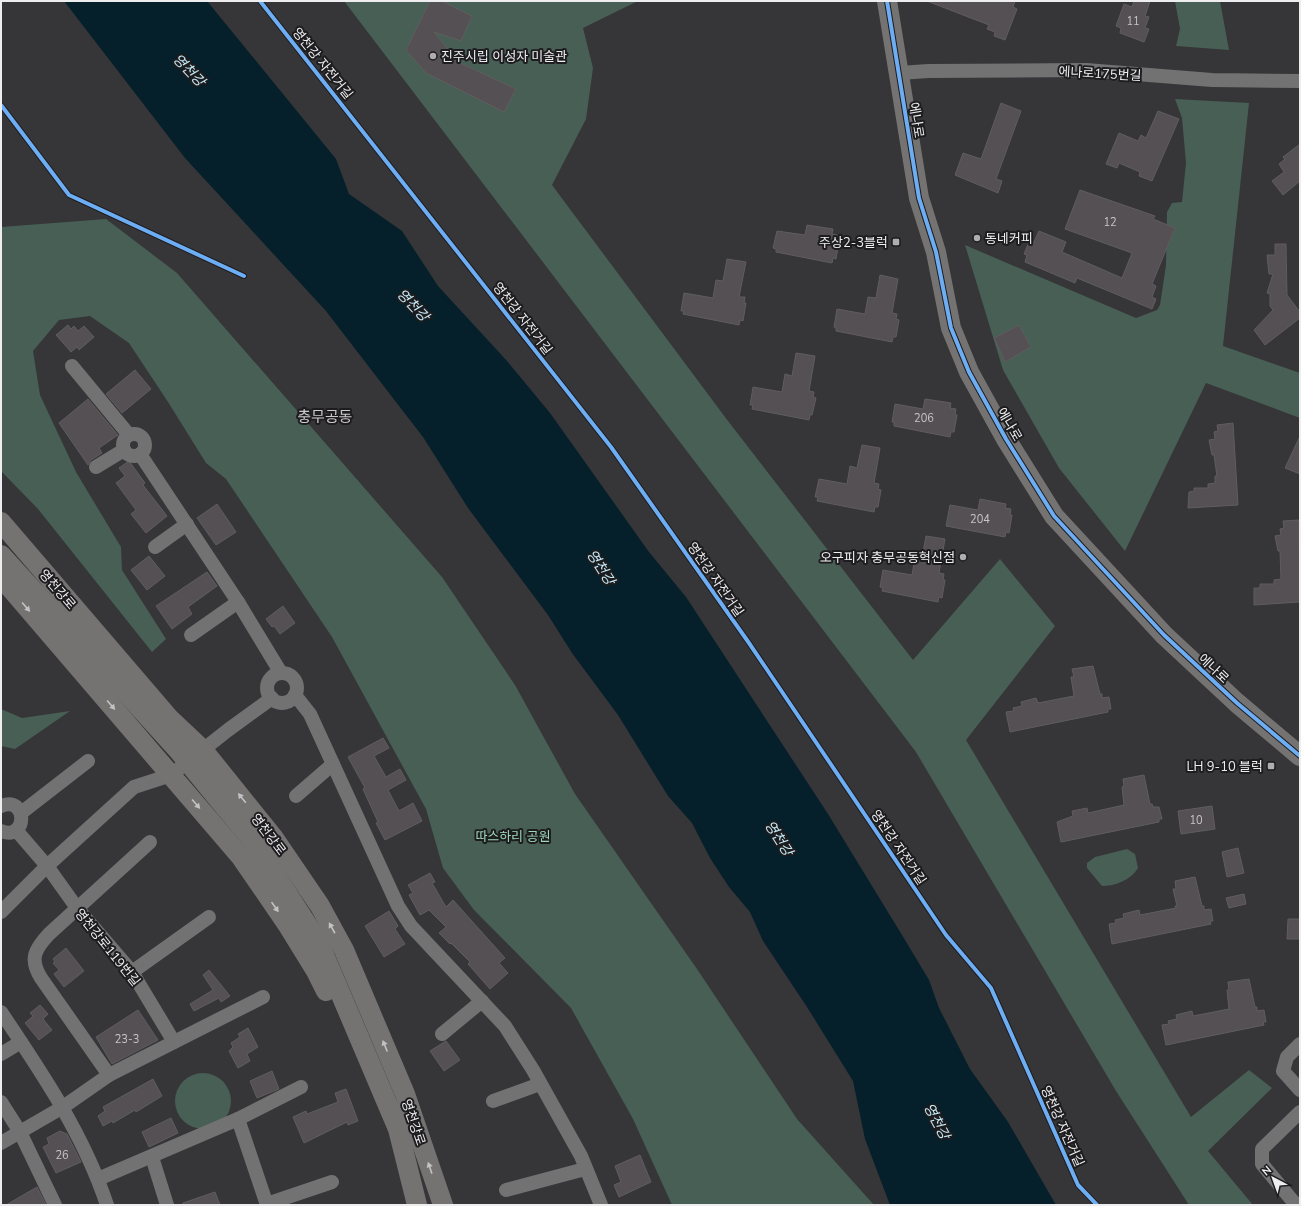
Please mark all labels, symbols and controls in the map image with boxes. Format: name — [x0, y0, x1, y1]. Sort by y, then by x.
house number: 11 — [1126, 14, 1140, 29]
street label: 영천강 자전거길 — [288, 24, 357, 103]
place label: 진주시립 이성자 미술관 — [441, 48, 567, 66]
water label: 영천강 — [168, 50, 210, 92]
marker: 진주시립 이성자 미술관 — [428, 51, 438, 61]
street label: 에나로175번길 — [1058, 63, 1142, 85]
street label: 에나로 — [904, 101, 928, 139]
house number: 12 — [1103, 215, 1117, 230]
place label: 동네커피 — [985, 230, 1033, 248]
marker: 동네커피 — [972, 233, 982, 243]
place label: 주상2-3블럭 — [819, 234, 888, 252]
marker: 주상2-3블럭 — [891, 237, 901, 247]
street label: 영천강 자전거길 — [488, 279, 556, 358]
water label: 영천강 — [392, 285, 434, 327]
street label: 에나로 — [992, 404, 1026, 445]
district label: 충무공동 — [297, 407, 353, 427]
house number: 206 — [914, 411, 934, 426]
house number: 204 — [970, 512, 990, 527]
street label: 영천강 자전거길 — [683, 539, 748, 620]
water label: 영천강 — [582, 546, 620, 590]
place label: 오구피자 충무공동혁신점 — [820, 549, 955, 567]
marker: 오구피자 충무공동혁신점 — [958, 552, 968, 562]
street label: 영천강로 — [35, 566, 80, 614]
one-way arrow — [22, 602, 31, 612]
street label: 에나로 — [1194, 650, 1233, 688]
one-way arrow — [107, 700, 116, 711]
place label: LH 9-10 블럭 — [1187, 758, 1263, 776]
marker: LH 9-10 블럭 — [1266, 761, 1276, 771]
one-way arrow — [238, 793, 246, 804]
one-way arrow — [191, 799, 201, 809]
street label: 영천강 자전거길 — [866, 806, 930, 889]
street label: 영천강로 — [247, 810, 290, 859]
house number: 10 — [1189, 813, 1203, 828]
water label: 영천강 — [760, 817, 798, 861]
park label: 따스하리 공원 — [475, 828, 551, 846]
one-way arrow — [271, 901, 279, 912]
street label: 영천강로119번길 — [70, 905, 144, 990]
one-way arrow — [329, 922, 335, 934]
house number: 23-3 — [115, 1032, 139, 1047]
one-way arrow — [382, 1041, 388, 1052]
street label: 영천강 자전거길 — [1036, 1083, 1088, 1170]
street label: 영천강로 — [397, 1097, 429, 1148]
water label: 영천강 — [919, 1100, 955, 1145]
house number: 26 — [55, 1148, 69, 1163]
north arrow — [1253, 1158, 1293, 1198]
one-way arrow — [427, 1162, 433, 1174]
text: N — [1259, 1162, 1275, 1179]

